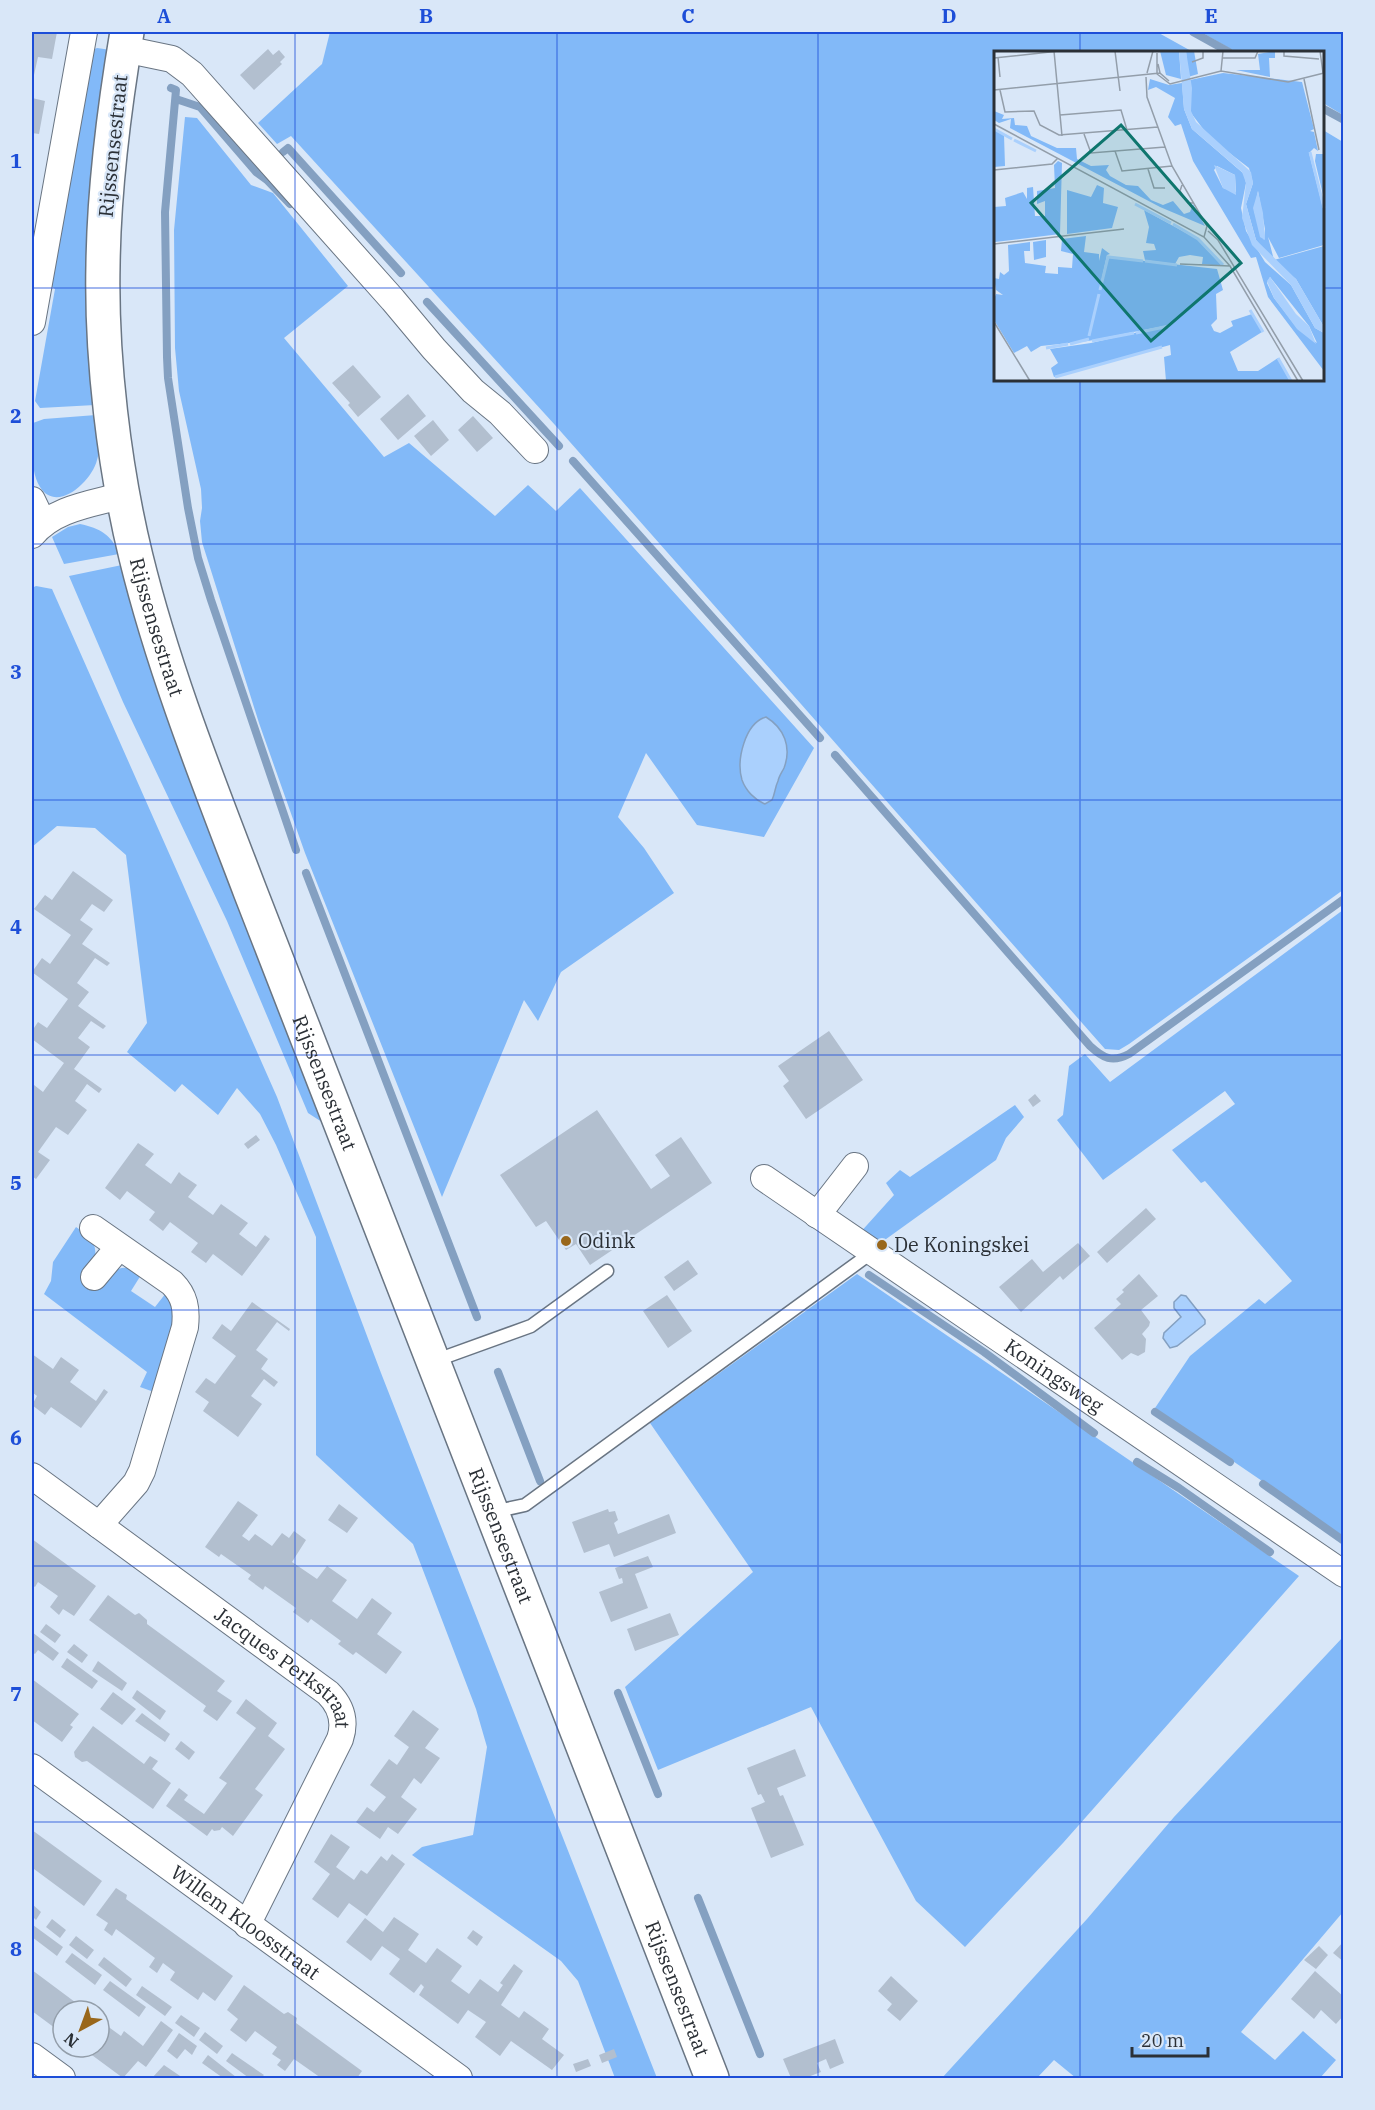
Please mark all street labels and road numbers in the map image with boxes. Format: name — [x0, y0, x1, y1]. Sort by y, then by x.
street label: Rijssensestraat — [92, 73, 133, 219]
street label: Rijssensestraat — [124, 555, 191, 700]
street label: Rijssensestraat — [286, 1011, 364, 1154]
street label: Koningsweg — [999, 1332, 1109, 1419]
street label: Rijssensestraat — [463, 1464, 540, 1607]
street label: Jacques Perkstraat — [209, 1600, 357, 1729]
street label: Willem Kloosstraat — [166, 1859, 326, 1986]
street label: Rijssensestraat — [639, 1917, 716, 2060]

